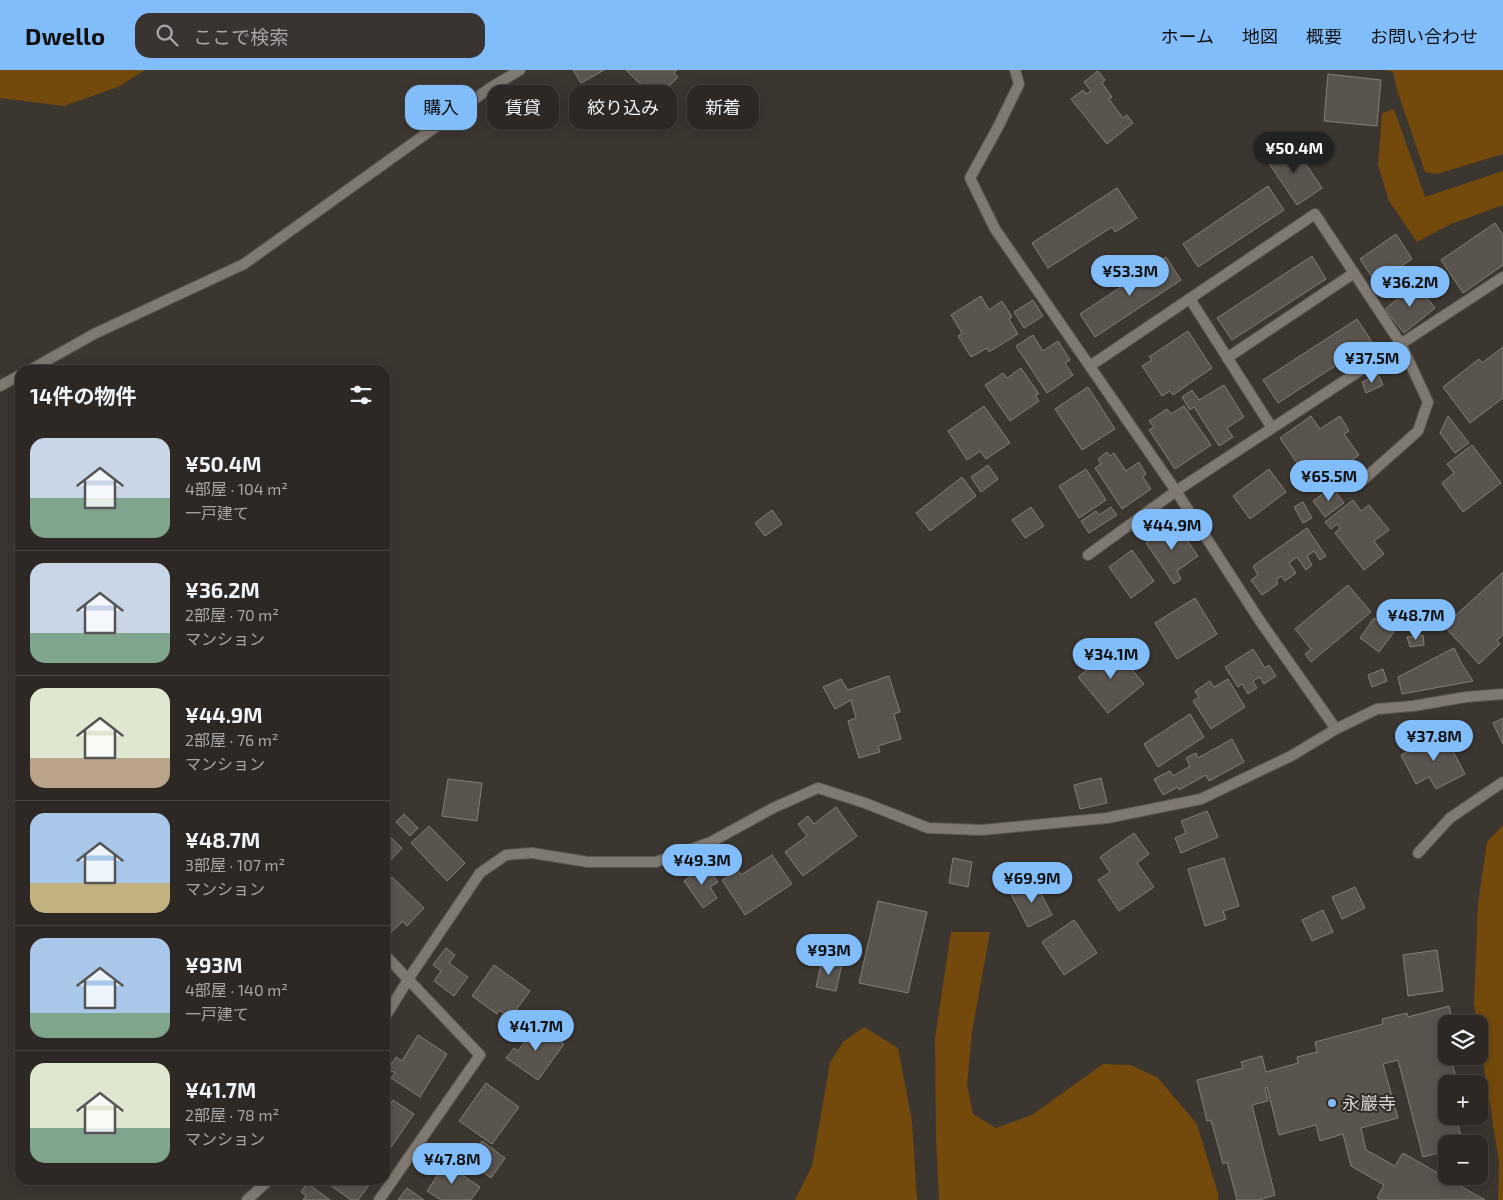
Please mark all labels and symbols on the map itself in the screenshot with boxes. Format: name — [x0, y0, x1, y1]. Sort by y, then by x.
pin: ¥50.4M — [1253, 132, 1335, 174]
pin: ¥53.3M — [1089, 254, 1171, 297]
pin: ¥36.2M — [1369, 266, 1451, 308]
pin: ¥37.5M — [1331, 342, 1413, 384]
pin: ¥65.5M — [1288, 460, 1370, 502]
pin: ¥44.9M — [1131, 508, 1213, 551]
pin: ¥48.7M — [1375, 598, 1457, 641]
pin: ¥34.1M — [1070, 638, 1152, 680]
pin: ¥37.8M — [1393, 720, 1475, 762]
pin: ¥49.3M — [661, 844, 743, 886]
pin: ¥69.9M — [991, 862, 1073, 904]
pin: ¥93M — [799, 934, 859, 976]
pin: ¥41.7M — [495, 1010, 577, 1052]
place label: 永巖寺 — [1342, 1092, 1396, 1114]
marker: 永巖寺 — [1326, 1097, 1338, 1109]
pin: ¥47.8M — [411, 1142, 493, 1185]

